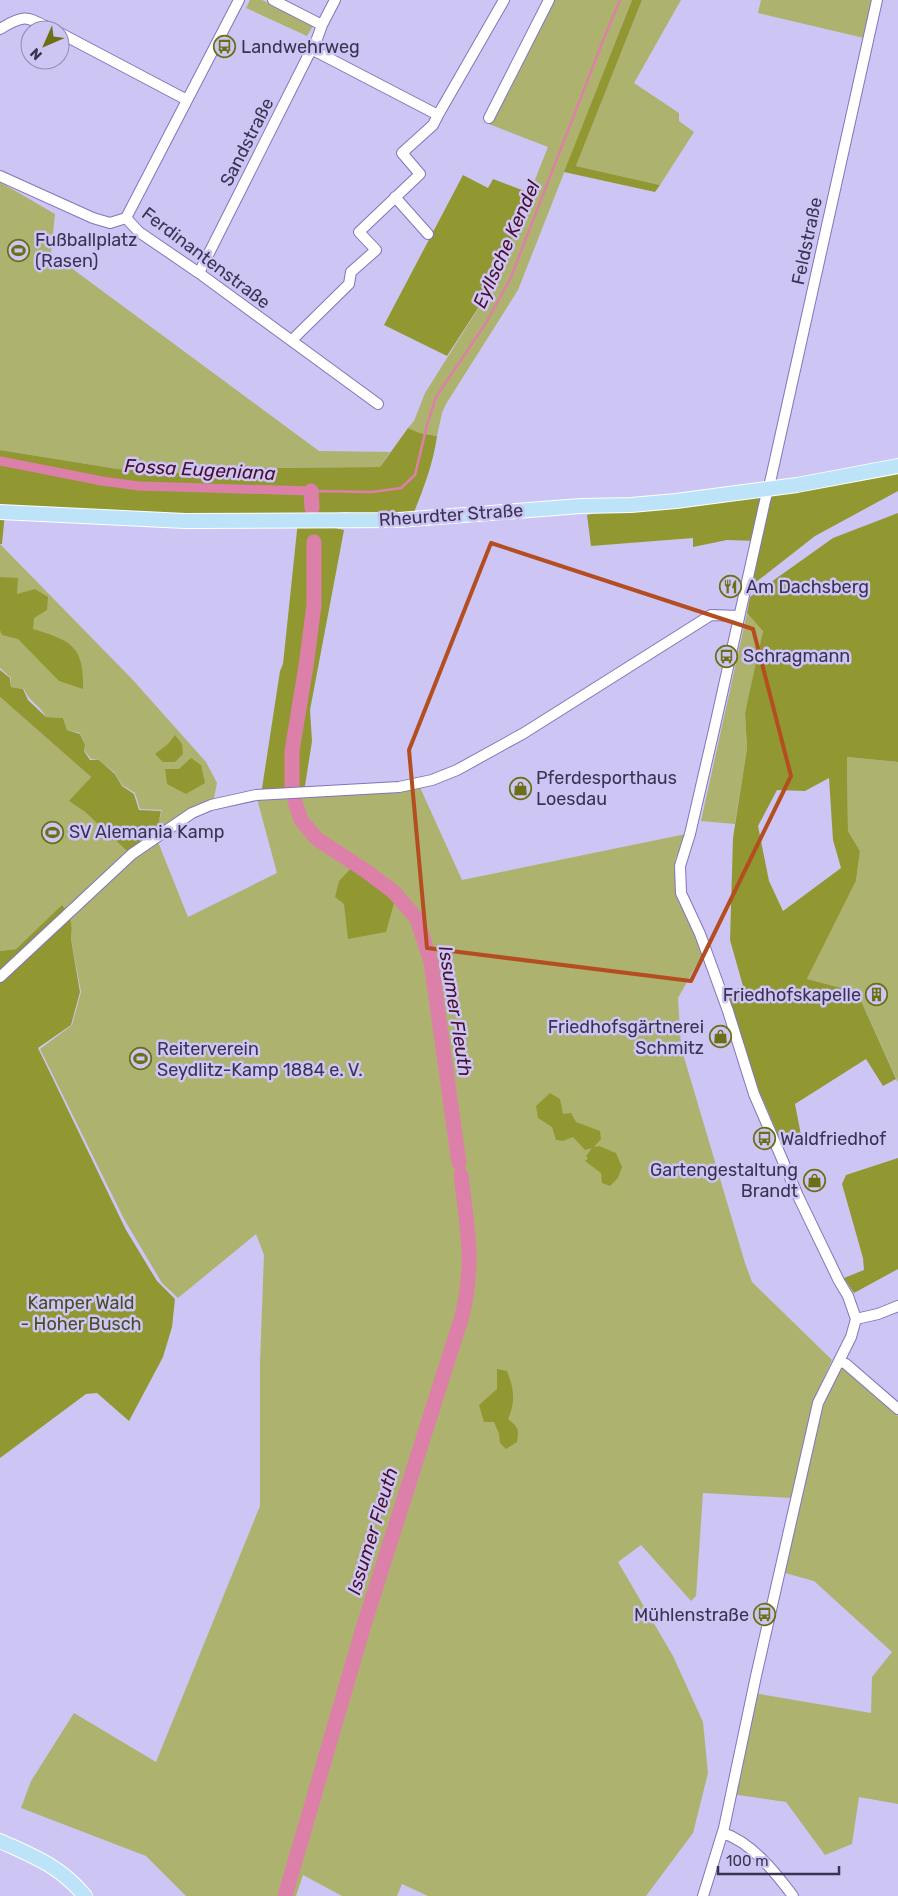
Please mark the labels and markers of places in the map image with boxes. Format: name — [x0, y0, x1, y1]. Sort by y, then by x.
bus stop icon: Landwehrweg — [213, 35, 237, 59]
place label: Landwehrweg — [241, 36, 360, 58]
place label: Fußballplatz (Rasen) — [35, 229, 137, 272]
sports icon: Fußballplatz (Rasen) — [7, 238, 31, 262]
restaurant icon: Am Dachsberg — [718, 575, 742, 599]
place label: Am Dachsberg — [746, 576, 869, 598]
bus stop icon: Schragmann — [715, 644, 739, 668]
place label: Schragmann — [743, 645, 850, 667]
place label: Pferdesporthaus Loesdau — [536, 767, 677, 810]
shop icon: Pferdesporthaus Loesdau — [508, 776, 532, 800]
sports icon: SV Alemania Kamp — [41, 820, 65, 844]
place label: SV Alemania Kamp — [69, 821, 224, 843]
building icon: Friedhofskapelle — [865, 983, 889, 1007]
place label: Friedhofskapelle — [723, 984, 861, 1006]
place label: Friedhofsgärtnerei Schmitz — [548, 1016, 704, 1059]
shop icon: Friedhofsgärtnerei Schmitz — [708, 1025, 732, 1049]
place label: Reiterverein Seydlitz-Kamp 1884 e. V. — [157, 1038, 363, 1081]
sports icon: Reiterverein Seydlitz-Kamp 1884 e. V. — [129, 1047, 153, 1071]
bus stop icon: Waldfriedhof — [752, 1127, 776, 1151]
place label: Waldfriedhof — [780, 1128, 886, 1150]
place label: Gartengestaltung Brandt — [650, 1159, 798, 1202]
shop icon: Gartengestaltung Brandt — [802, 1168, 826, 1192]
bus stop icon: Mühlenstraße — [753, 1603, 777, 1627]
place label: Mühlenstraße — [634, 1604, 749, 1626]

